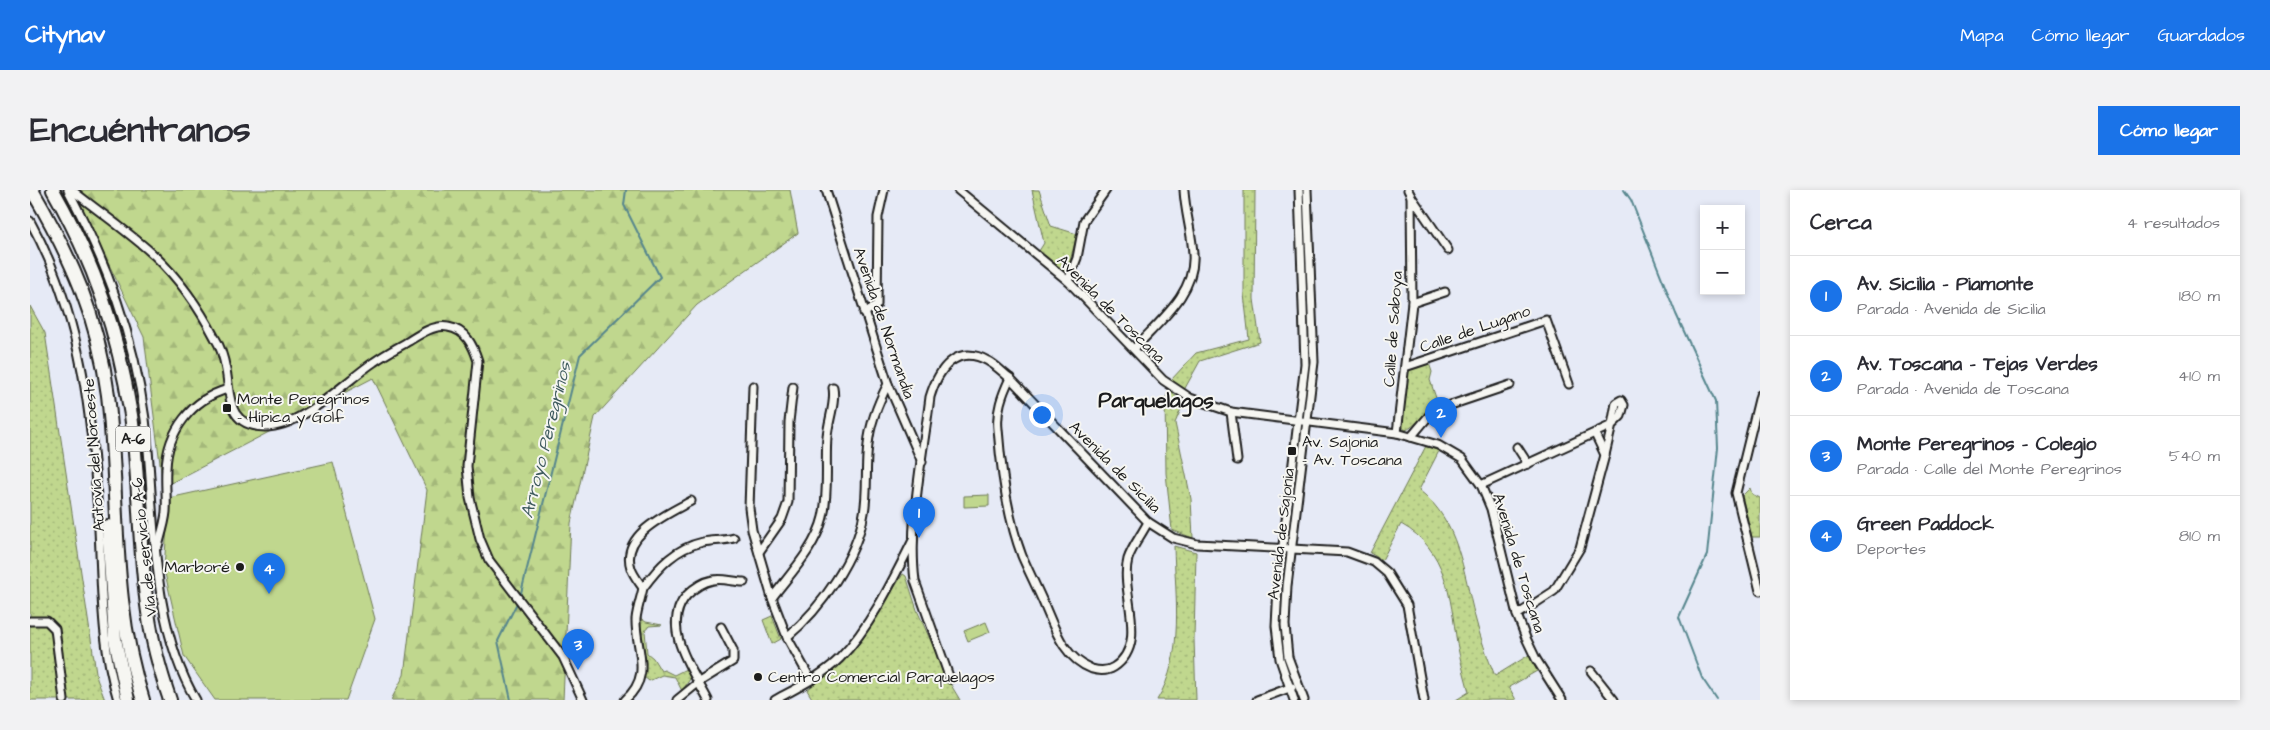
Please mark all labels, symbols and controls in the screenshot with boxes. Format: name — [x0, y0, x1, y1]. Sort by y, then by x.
text: Citynav — [25, 18, 105, 52]
text: Mapa — [1960, 23, 2004, 48]
text: Cómo llegar — [2032, 23, 2130, 48]
text: Guardados — [2158, 23, 2245, 48]
text: Encuéntranos — [30, 106, 251, 155]
button: Cómo llegar — [2098, 106, 2240, 155]
map controls — [1700, 205, 1745, 295]
button: + — [1700, 205, 1745, 250]
text: Cerca — [1810, 208, 1872, 237]
text: 4 resultados — [2127, 212, 2220, 234]
street label: Avenida de Normandía — [848, 244, 920, 402]
street label: Avenida de Toscana — [1052, 250, 1170, 368]
button: − — [1700, 250, 1745, 295]
street label: Calle de Saboya — [1378, 270, 1409, 388]
text: Av. Sicilia - Piamonte — [1857, 271, 2034, 298]
text: 1 — [1825, 285, 1827, 307]
text: 180 m — [2179, 285, 2220, 307]
text: Parada · Avenida de Sicilia — [1857, 298, 2046, 320]
street label: Calle de Lugano — [1417, 300, 1533, 359]
text: Av. Toscana - Tejas Verdes — [1857, 351, 2098, 378]
water label: Arroyo Peregrinos — [515, 359, 579, 521]
text: 2 — [1821, 365, 1831, 387]
text: 410 m — [2178, 365, 2220, 387]
street label: Autovía del Noroeste — [78, 377, 110, 532]
text: Parada · Avenida de Toscana — [1857, 378, 2069, 400]
district label: Parquelagos — [1098, 386, 1214, 417]
place label: Monte Peregrinos - Hípica y Golf — [237, 388, 370, 429]
pin: 2 — [1425, 397, 1457, 438]
marker: Monte Peregrinos - Hípica y Golf — [221, 402, 233, 414]
your location — [1029, 402, 1055, 428]
street label: Avenida de Sicilia — [1064, 416, 1166, 518]
road number: A-6 — [116, 426, 150, 452]
place label: Av. Sajonia - Av. Toscana — [1302, 431, 1402, 471]
text: Monte Peregrinos - Colegio — [1857, 431, 2096, 458]
marker: Av. Sajonia - Av. Toscana — [1286, 445, 1298, 457]
text: 3 — [1822, 445, 1830, 467]
text: 540 m — [2169, 445, 2220, 467]
text: Parada · Calle del Monte Peregrinos — [1857, 458, 2122, 480]
street label: Avenida de Sajonia — [1262, 467, 1300, 601]
street label: Vía de servicio A-6 — [126, 476, 162, 618]
street label: Avenida de Toscana — [1487, 490, 1551, 636]
pin: 1 — [903, 497, 935, 538]
text: Green Paddock — [1857, 511, 1994, 538]
text: 4 — [1821, 525, 1831, 547]
text: 810 m — [2179, 525, 2220, 547]
text: Deportes — [1857, 538, 1926, 560]
pin: 4 — [253, 553, 285, 594]
place label: Marboré — [164, 556, 230, 578]
marker: Marboré — [234, 561, 246, 573]
pin: 3 — [562, 629, 594, 670]
place label: Centro Comercial Parquelagos — [768, 666, 995, 689]
marker: Centro Comercial Parquelagos — [752, 671, 764, 683]

